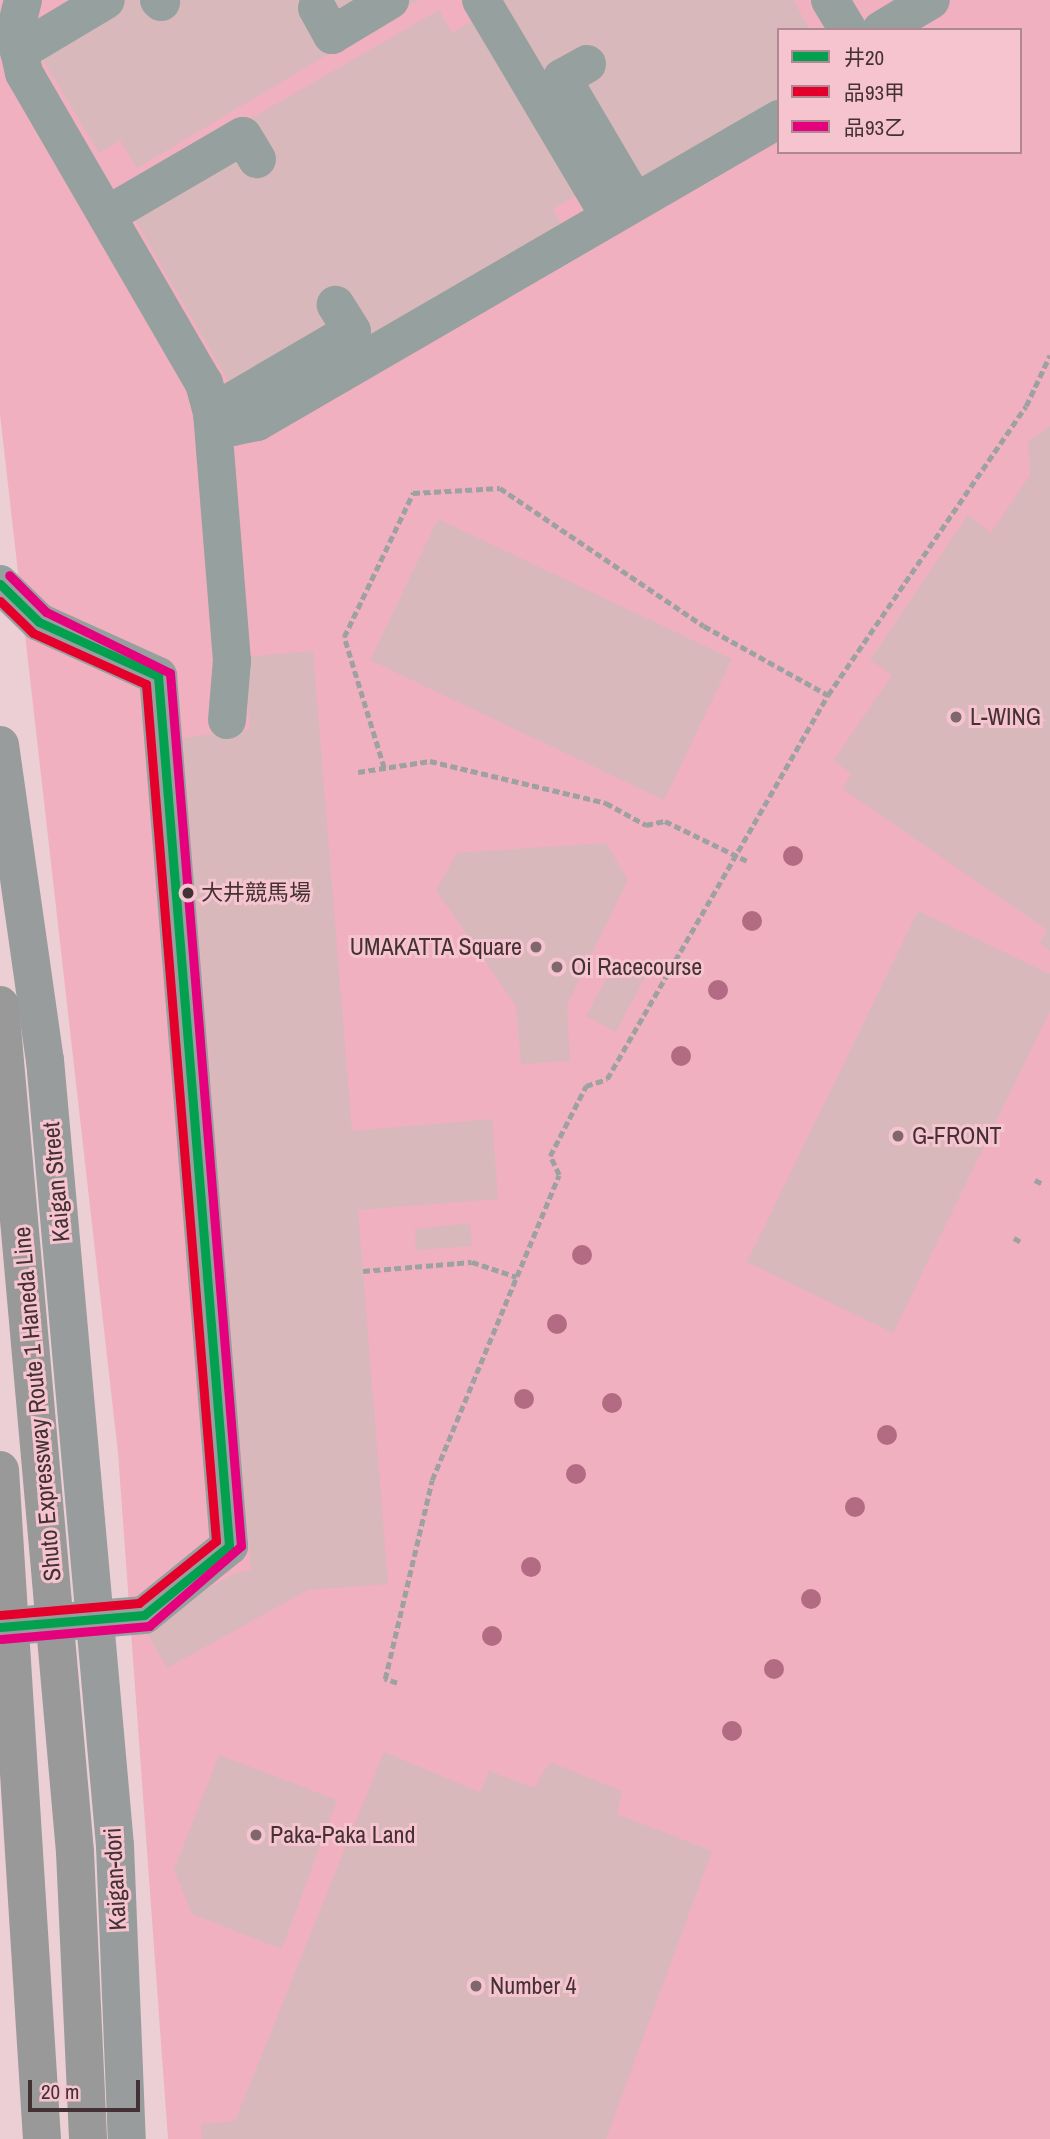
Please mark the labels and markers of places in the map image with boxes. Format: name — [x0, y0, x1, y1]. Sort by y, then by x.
place label: L-WING — [970, 703, 1041, 731]
marker: L-WING — [948, 709, 964, 725]
place label: 大井競馬場 — [201, 880, 311, 906]
marker: 大井競馬場 — [181, 886, 195, 900]
place label: UMAKATTA Square — [349, 933, 522, 961]
marker: UMAKATTA Square — [528, 939, 544, 955]
place label: Oi Racecourse — [571, 953, 702, 981]
marker: Oi Racecourse — [549, 959, 565, 975]
place label: G-FRONT — [912, 1122, 1002, 1150]
marker: G-FRONT — [890, 1128, 906, 1144]
place label: Paka-Paka Land — [270, 1821, 416, 1849]
marker: Paka-Paka Land — [248, 1827, 264, 1843]
place label: Number 4 — [490, 1972, 576, 2000]
marker: Number 4 — [468, 1978, 484, 1994]

